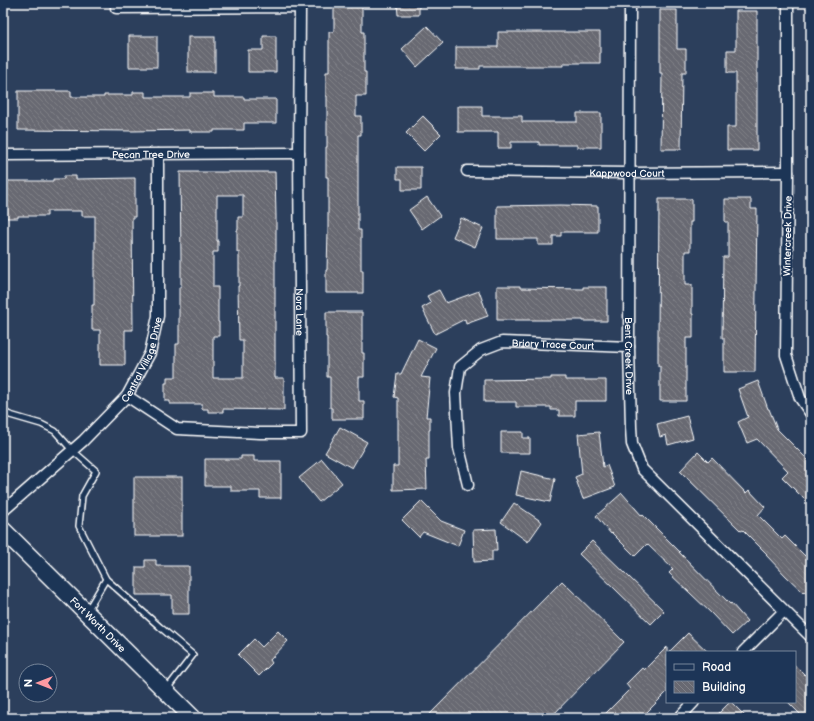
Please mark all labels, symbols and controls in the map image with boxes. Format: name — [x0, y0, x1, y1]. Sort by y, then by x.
street label: Pecan Tree Drive — [112, 149, 190, 161]
street label: Kappwood Court — [589, 168, 665, 180]
street label: Wintercreek Drive — [781, 196, 795, 276]
street label: Nora Lane — [293, 288, 305, 336]
street label: Central Village Drive — [119, 316, 165, 405]
street label: Bent Creek Drive — [622, 317, 635, 395]
street label: Briary Trace Court — [511, 337, 594, 353]
street label: Fort Worth Drive — [67, 595, 128, 655]
legend — [666, 651, 796, 703]
text: Road — [702, 660, 731, 675]
north arrow — [18, 663, 58, 703]
text: N — [22, 679, 35, 687]
text: Building — [702, 680, 746, 695]

